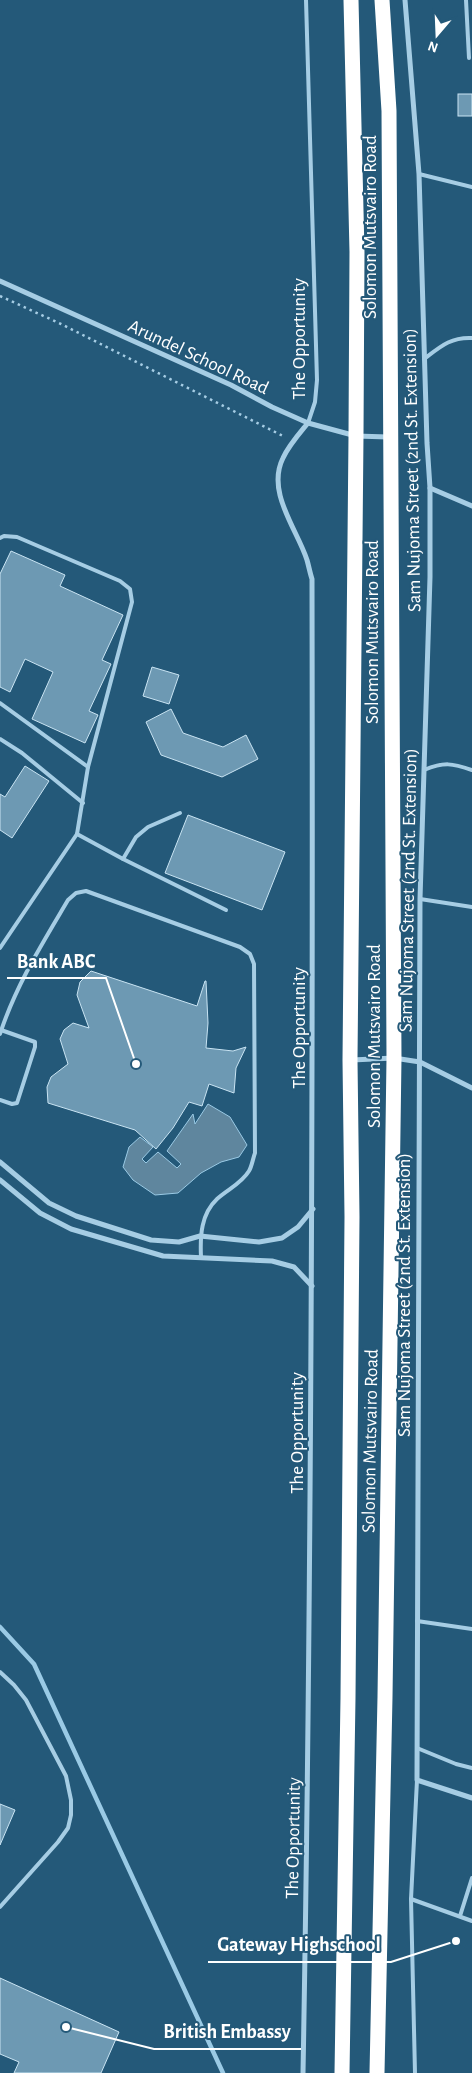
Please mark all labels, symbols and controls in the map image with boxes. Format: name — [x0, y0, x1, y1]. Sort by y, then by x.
north arrow — [412, 10, 462, 60]
text: N — [426, 38, 440, 55]
street label: Solomon Mutsvairo Road — [361, 135, 380, 319]
street label: The Opportunity — [290, 278, 309, 400]
street label: Arundel School Road — [125, 316, 272, 398]
street label: Sam Nujoma Street (2nd St. Extension) — [401, 328, 424, 612]
street label: Solomon Mutsvairo Road — [363, 540, 382, 724]
street label: Sam Nujoma Street (2nd St. Extension) — [397, 748, 420, 1032]
callout: Bank ABC — [7, 943, 106, 978]
street label: Solomon Mutsvairo Road — [365, 944, 384, 1128]
text: Bank ABC — [17, 952, 96, 972]
street label: The Opportunity — [290, 967, 309, 1089]
street label: Sam Nujoma Street (2nd St. Extension) — [395, 1153, 414, 1437]
street label: Solomon Mutsvairo Road — [359, 1349, 382, 1533]
street label: The Opportunity — [288, 1372, 307, 1494]
street label: The Opportunity — [283, 1777, 304, 1899]
callout: Gateway Highschool — [208, 1927, 391, 1962]
text: Gateway Highschool — [217, 1935, 381, 1955]
callout: British Embassy — [154, 2014, 301, 2049]
text: British Embassy — [163, 2022, 291, 2042]

